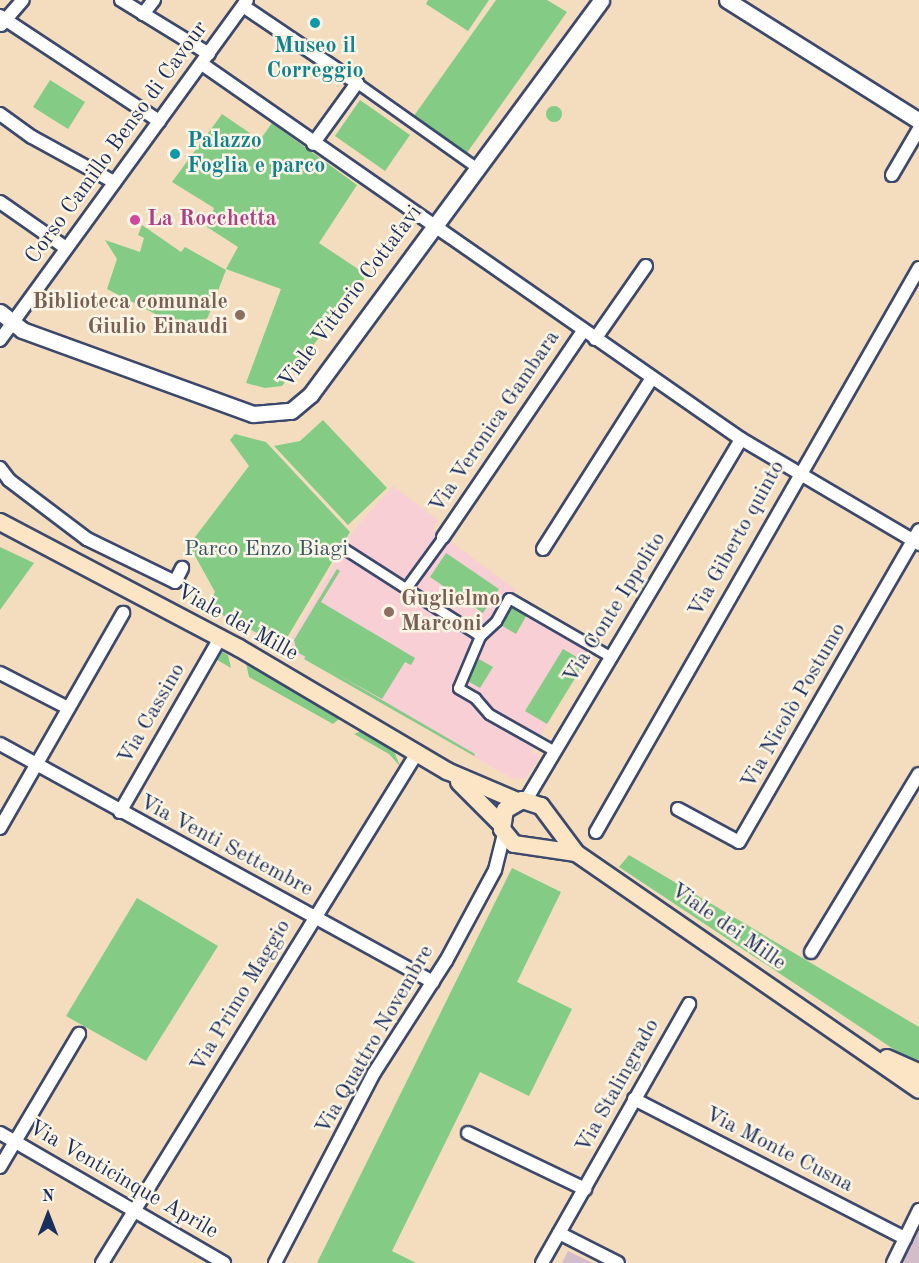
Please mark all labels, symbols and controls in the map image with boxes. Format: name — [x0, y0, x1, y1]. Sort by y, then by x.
street label: Corso Camillo Benso di Cavour — [20, 16, 214, 270]
marker: Museo il Correggio — [308, 16, 322, 30]
place label: Museo il Correggio — [266, 33, 364, 84]
place label: Palazzo Foglia e parco — [187, 128, 325, 180]
marker: Palazzo Foglia e parco — [168, 147, 182, 161]
street label: Viale Vittorio Cottafavi — [274, 200, 428, 394]
place label: La Rocchetta — [147, 207, 277, 233]
marker: La Rocchetta — [128, 213, 142, 227]
place label: Biblioteca comunale Giulio Einaudi — [32, 289, 228, 340]
marker: Biblioteca comunale Giulio Einaudi — [233, 308, 247, 322]
street label: Via Veronica Gambara — [424, 326, 566, 518]
street label: Via Giberto quinto — [683, 456, 791, 622]
street label: Via Conte Ippolito — [558, 527, 672, 689]
park label: Parco Enzo Biagi — [184, 537, 348, 563]
street label: Viale dei Mille — [172, 579, 302, 667]
place label: Guglielmo Marconi — [401, 586, 500, 638]
marker: Guglielmo Marconi — [382, 605, 396, 619]
street label: Via Nicolò Postumo — [736, 618, 852, 794]
street label: Via Cassino — [112, 659, 192, 769]
street label: Via Venti Settembre — [135, 789, 317, 903]
street label: Viale dei Mille — [665, 877, 791, 977]
street label: Via Primo Maggio — [185, 915, 297, 1077]
street label: Via Quattro Novembre — [310, 941, 440, 1139]
street label: Via Stalingrado — [570, 1014, 666, 1158]
street label: Via Monte Cusna — [700, 1101, 858, 1199]
street label: Via Venticinque Aprile — [23, 1115, 223, 1245]
north arrow — [18, 1185, 78, 1245]
text: N — [42, 1189, 54, 1205]

